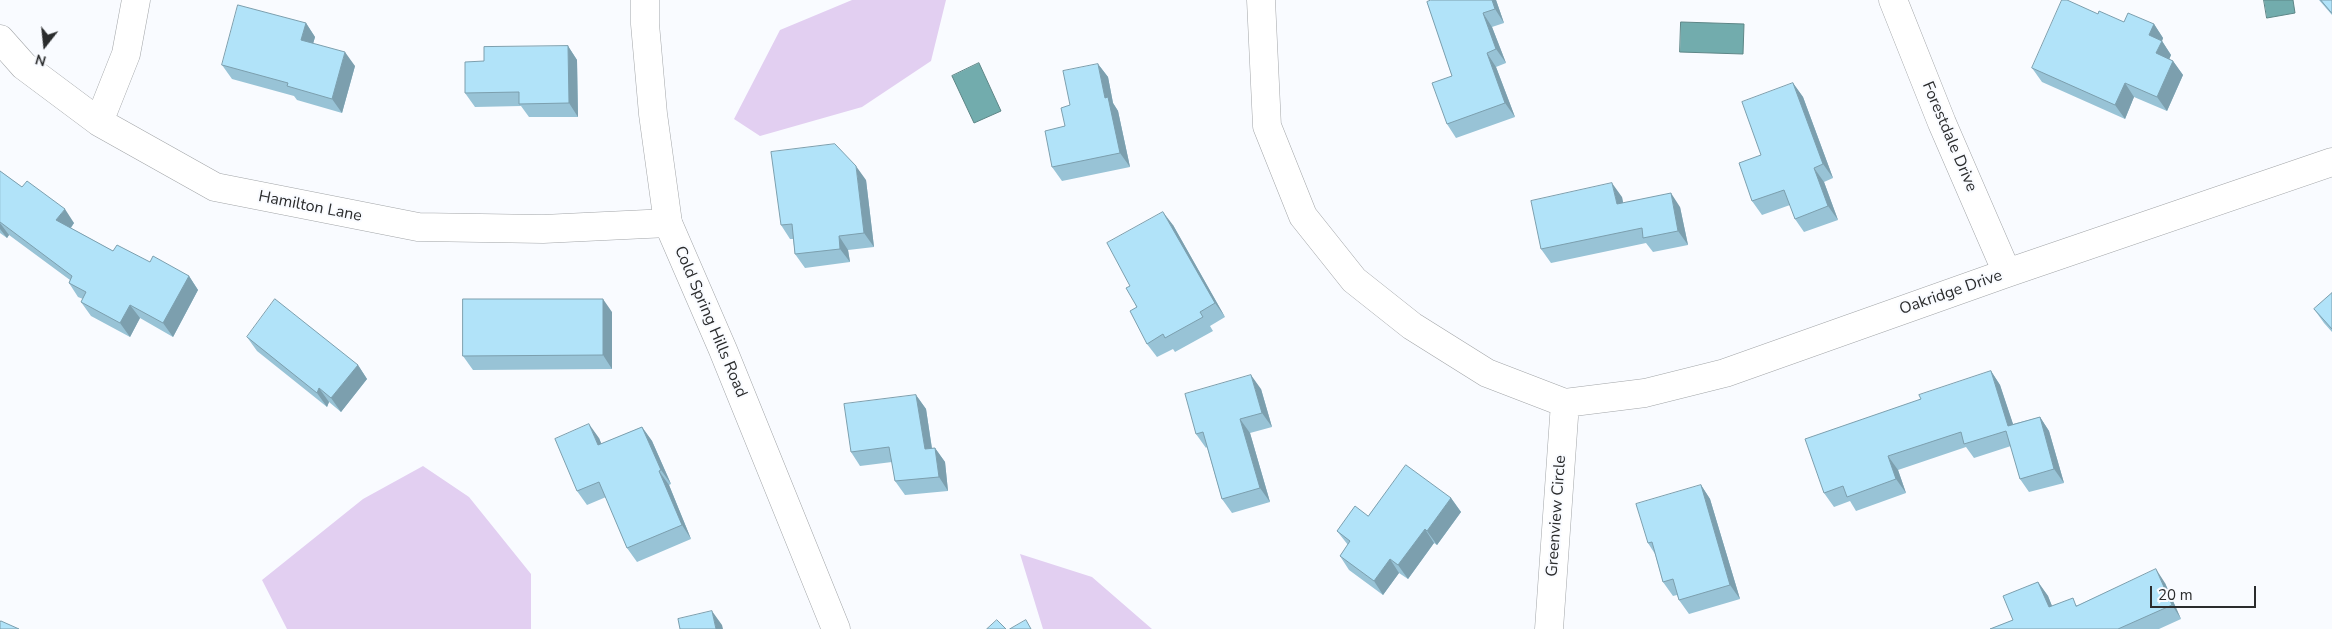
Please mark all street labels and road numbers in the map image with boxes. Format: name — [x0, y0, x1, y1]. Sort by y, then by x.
street label: Forestdale Drive — [1917, 79, 1981, 195]
street label: Hamilton Lane — [257, 188, 363, 226]
street label: Cold Spring Hills Road — [669, 243, 751, 401]
street label: Oakridge Drive — [1897, 266, 2005, 320]
street label: Greenview Circle — [1543, 455, 1571, 577]

